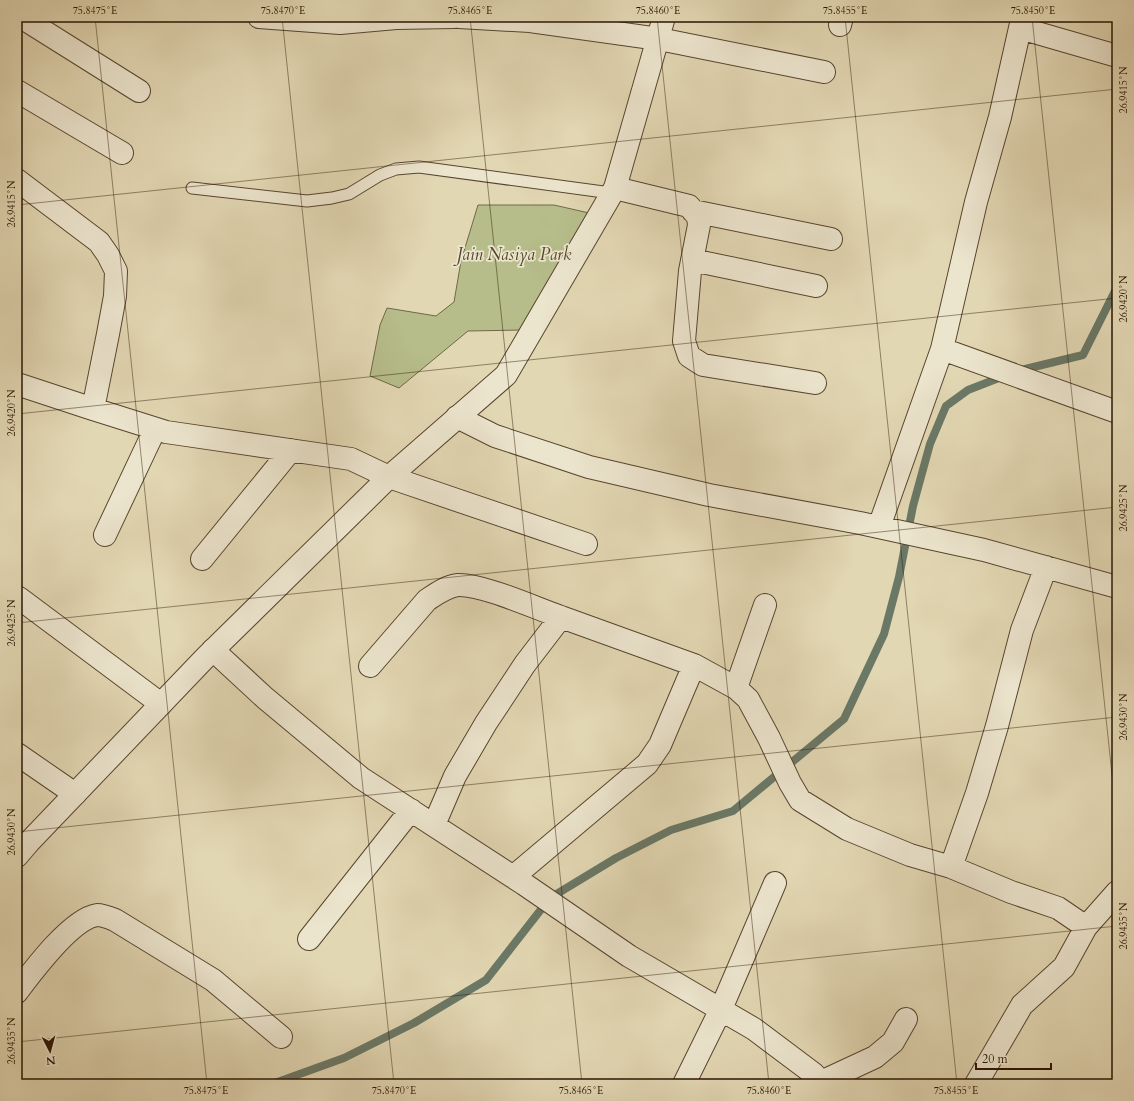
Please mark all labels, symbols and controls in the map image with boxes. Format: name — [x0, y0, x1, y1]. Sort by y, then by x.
text: 75.8475°E — [73, 4, 117, 18]
text: 75.8470°E — [261, 4, 305, 18]
text: 75.8465°E — [448, 4, 492, 18]
text: 75.8460°E — [636, 4, 680, 18]
text: 75.8455°E — [823, 4, 867, 18]
text: 75.8450°E — [1011, 4, 1055, 18]
text: 26.9415°N — [1117, 66, 1131, 113]
text: 26.9415°N — [5, 180, 19, 227]
park label: Jain Nasiya Park — [453, 243, 572, 266]
text: 26.9420°N — [1117, 275, 1131, 322]
text: 26.9420°N — [5, 389, 19, 436]
text: 26.9425°N — [1117, 484, 1131, 531]
text: 26.9425°N — [5, 599, 19, 646]
text: 26.9430°N — [1117, 693, 1131, 740]
text: 26.9430°N — [5, 808, 19, 855]
text: 26.9435°N — [1117, 902, 1131, 949]
text: 26.9435°N — [5, 1017, 19, 1064]
north arrow — [30, 1031, 70, 1071]
scale bar — [976, 1045, 1051, 1071]
text: 20 m — [982, 1051, 1009, 1067]
text: N — [45, 1052, 57, 1068]
text: 75.8475°E — [184, 1084, 228, 1098]
text: 75.8470°E — [372, 1084, 416, 1098]
text: 75.8465°E — [559, 1084, 603, 1098]
text: 75.8460°E — [747, 1084, 791, 1098]
text: 75.8455°E — [934, 1084, 978, 1098]

